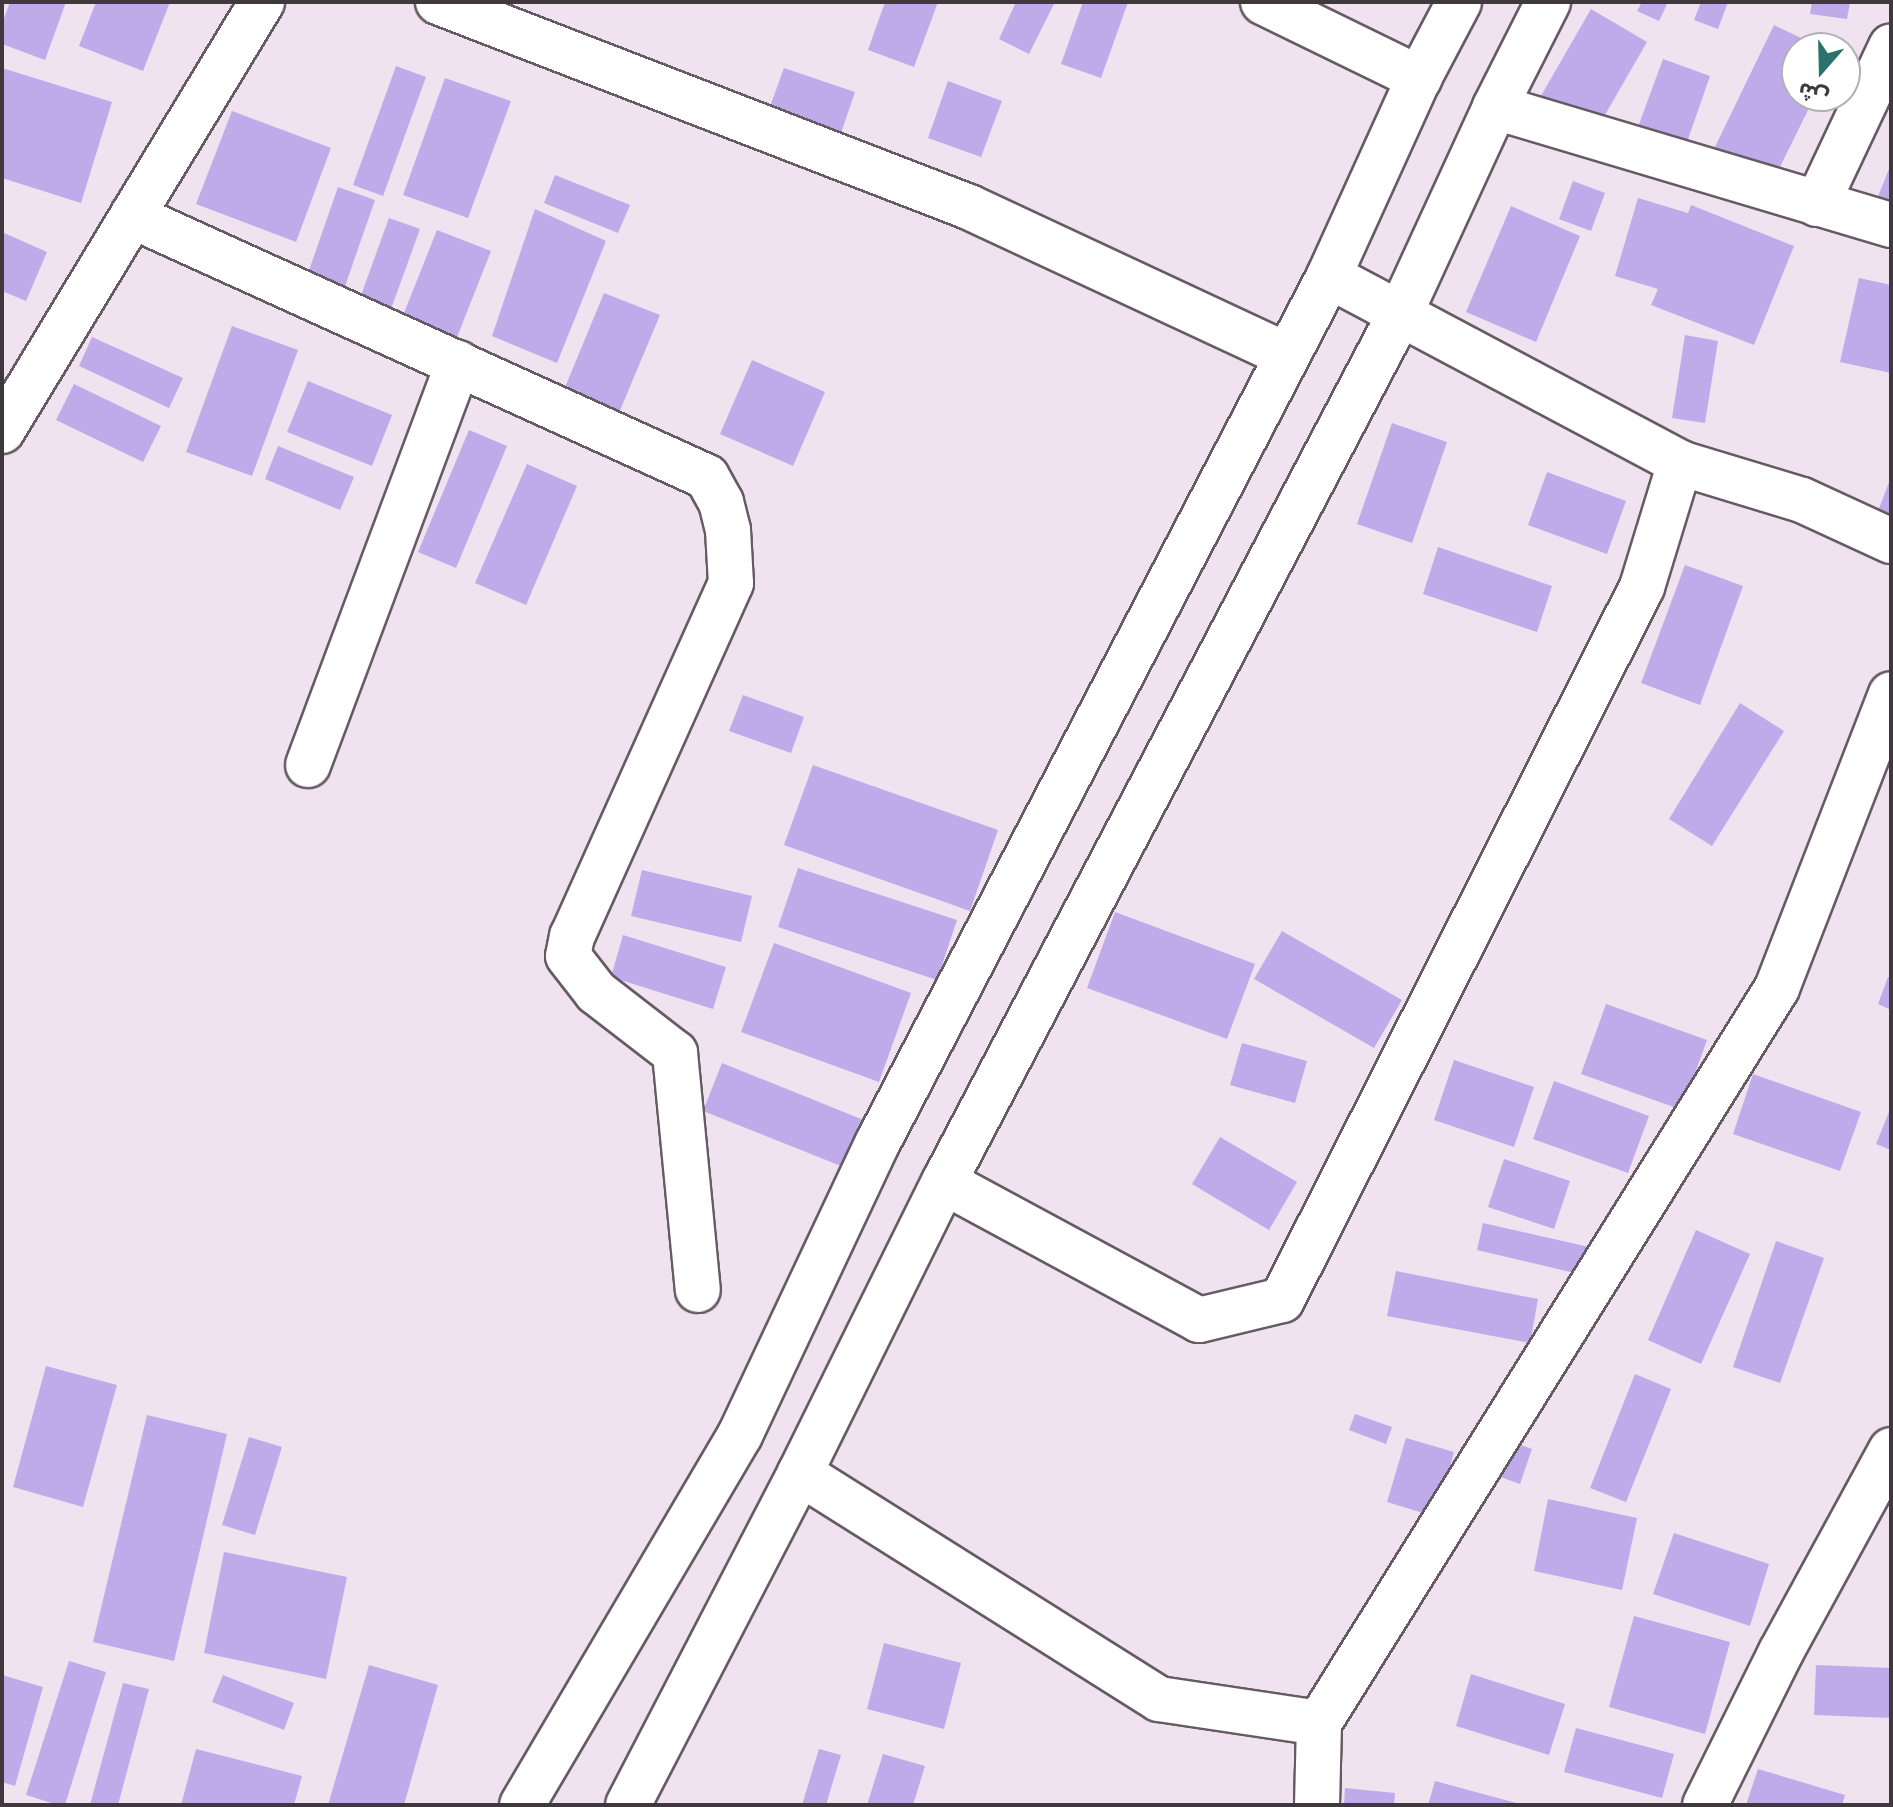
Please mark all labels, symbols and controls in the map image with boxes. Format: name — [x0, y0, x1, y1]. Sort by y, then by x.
north arrow — [1781, 32, 1861, 112]
text: ش — [1795, 75, 1832, 111]

